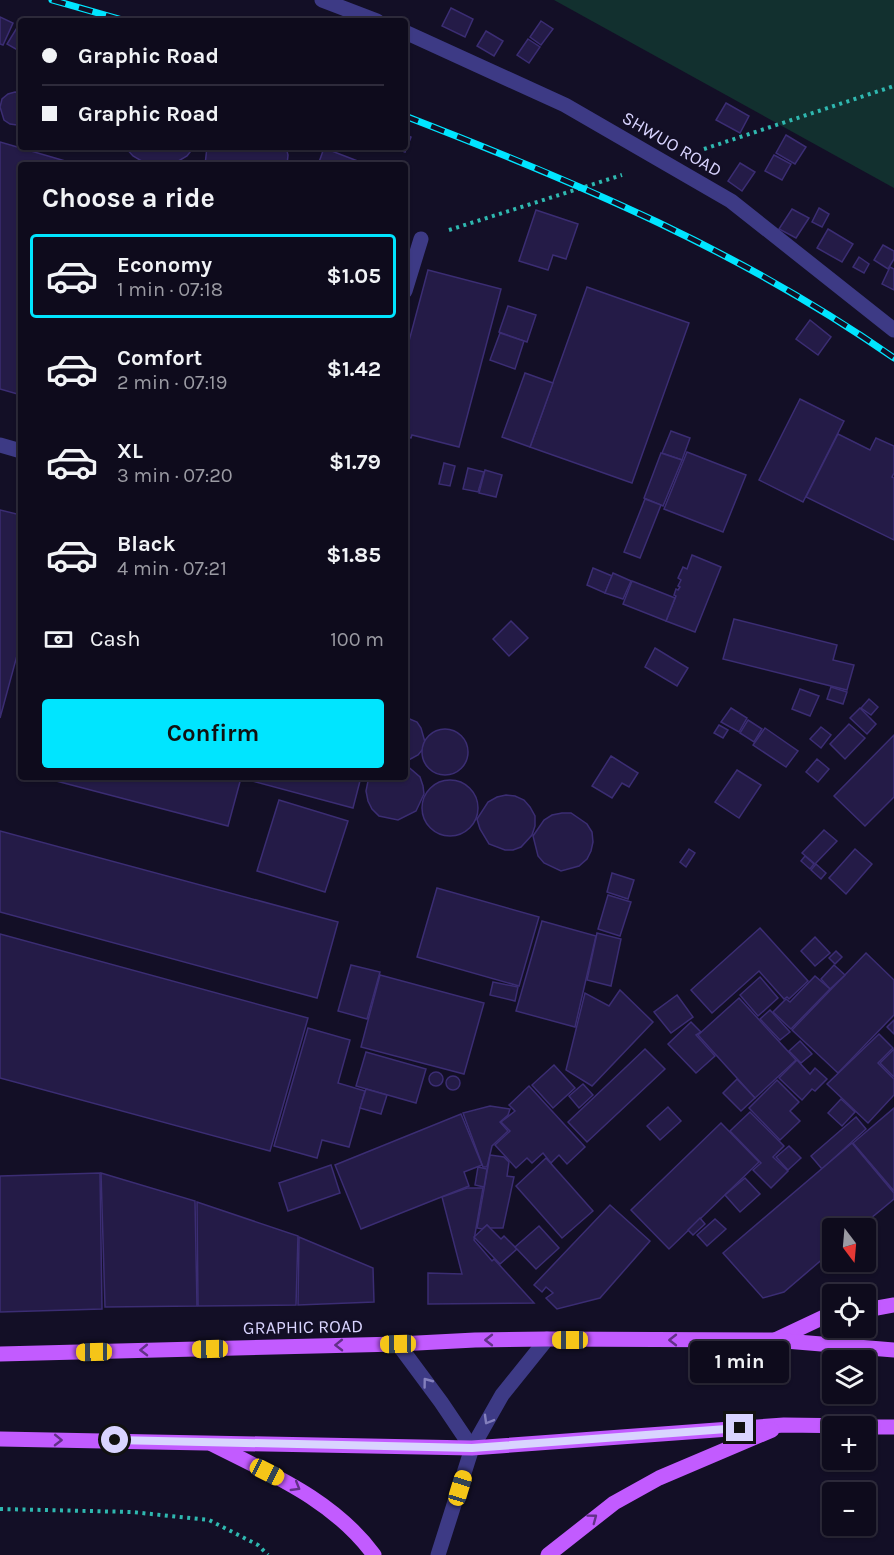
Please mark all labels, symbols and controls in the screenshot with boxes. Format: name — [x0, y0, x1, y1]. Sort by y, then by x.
text: Graphic Road — [78, 43, 219, 69]
text: Graphic Road — [78, 101, 219, 127]
street label: SHWUO ROAD — [618, 107, 726, 181]
text: Choose a ride — [42, 182, 215, 214]
icon: car — [45, 249, 99, 303]
text: Economy — [117, 252, 212, 278]
text: $1.05 — [327, 263, 381, 289]
text: 1 min · 07:18 — [117, 278, 223, 301]
icon: car — [45, 342, 99, 396]
text: Comfort — [117, 345, 202, 371]
text: $1.42 — [327, 356, 381, 382]
text: 2 min · 07:19 — [117, 371, 227, 394]
icon: car — [45, 435, 99, 489]
text: XL — [117, 438, 143, 464]
text: $1.79 — [329, 449, 381, 475]
text: 3 min · 07:20 — [117, 464, 233, 487]
icon: car — [45, 528, 99, 582]
text: Black — [117, 531, 176, 557]
text: $1.85 — [326, 542, 381, 568]
text: 4 min · 07:21 — [117, 557, 227, 580]
icon: cash — [42, 623, 75, 656]
text: Cash — [90, 626, 140, 652]
text: 100 m — [330, 628, 384, 651]
button: Confirm — [42, 699, 384, 768]
north arrow — [822, 1218, 876, 1272]
map controls — [822, 1218, 876, 1536]
button: locate — [822, 1284, 876, 1338]
street label: GRAPHIC ROAD — [243, 1315, 363, 1339]
car — [552, 1331, 588, 1349]
one-way arrow — [484, 1334, 493, 1346]
one-way arrow — [668, 1334, 677, 1346]
car — [380, 1335, 416, 1353]
one-way arrow — [335, 1339, 344, 1352]
car — [192, 1340, 228, 1358]
callout: 1 min — [690, 1341, 789, 1383]
car — [76, 1343, 112, 1361]
one-way arrow — [140, 1344, 149, 1357]
text: 1 min — [714, 1350, 765, 1373]
button: layers — [822, 1350, 876, 1404]
one-way arrow — [423, 1378, 434, 1389]
one-way arrow — [483, 1414, 495, 1424]
route end — [726, 1414, 753, 1441]
button: + — [822, 1416, 876, 1470]
route start — [101, 1426, 128, 1453]
one-way arrow — [54, 1433, 63, 1446]
car — [247, 1456, 287, 1488]
car — [446, 1468, 474, 1508]
one-way arrow — [290, 1480, 300, 1492]
button: − — [822, 1482, 876, 1536]
one-way arrow — [587, 1515, 598, 1526]

